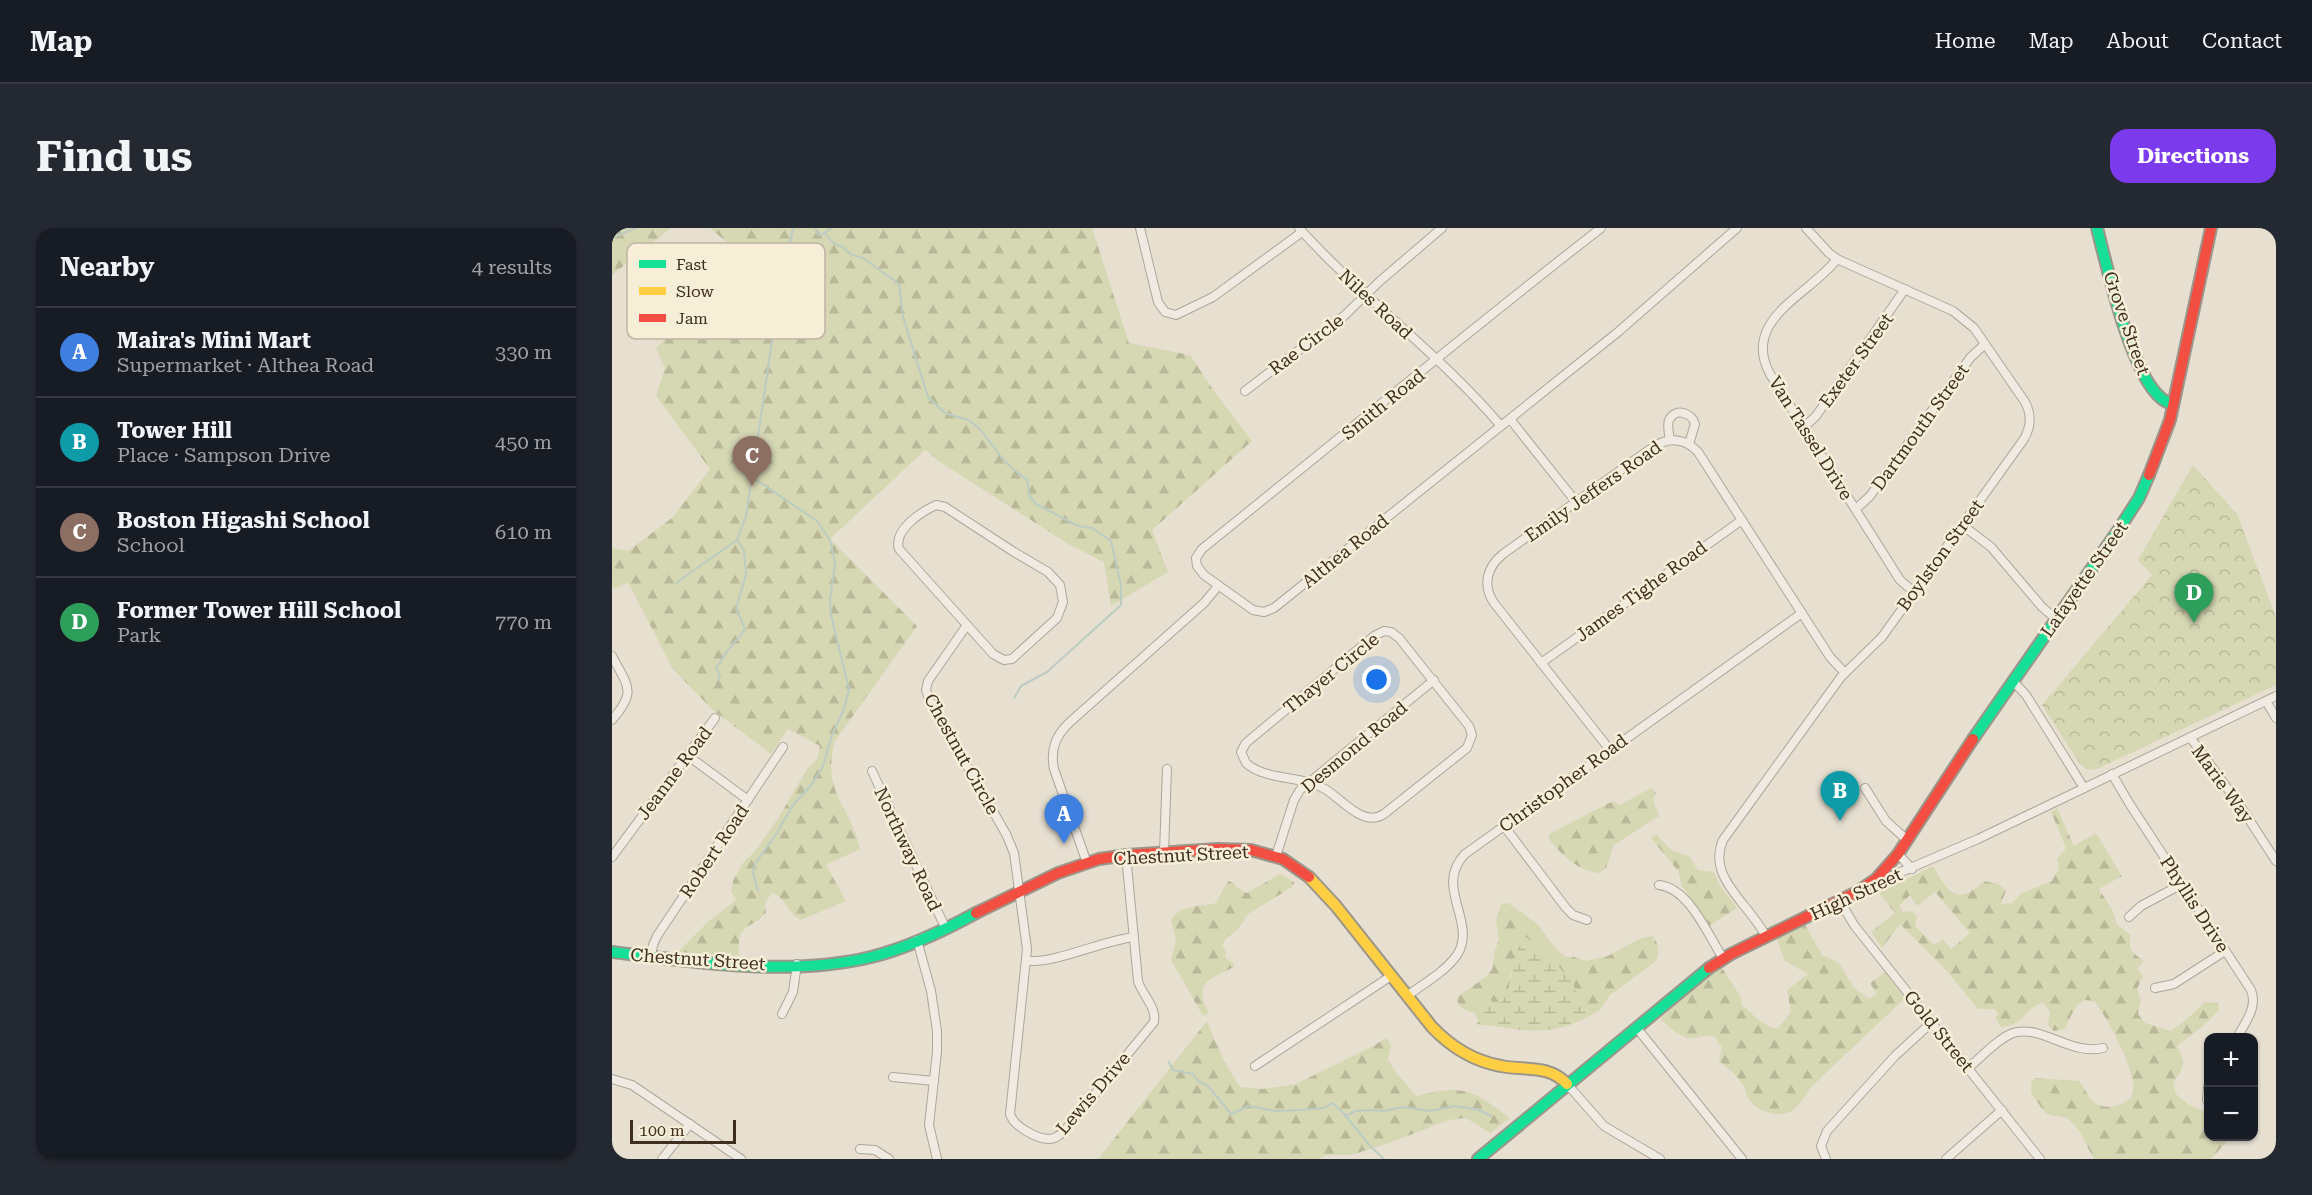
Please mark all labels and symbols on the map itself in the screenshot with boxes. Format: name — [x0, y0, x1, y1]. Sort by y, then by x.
legend — [627, 243, 825, 339]
text: Fast — [676, 255, 707, 274]
street label: Niles Road — [1335, 265, 1417, 344]
street label: Grove Street — [2099, 268, 2155, 378]
text: Slow — [676, 282, 714, 301]
text: Jam — [676, 309, 708, 328]
street label: Rae Circle — [1265, 309, 1348, 379]
street label: Exeter Street — [1815, 309, 1897, 411]
street label: Dartmouth Street — [1867, 359, 1973, 494]
street label: Smith Road — [1337, 364, 1429, 444]
street label: Van Tassel Drive — [1765, 372, 1858, 504]
pin: C — [732, 436, 772, 486]
street label: Emily Jeffers Road — [1521, 436, 1666, 546]
street label: Boylston Street — [1892, 495, 1988, 615]
street label: Althea Road — [1298, 509, 1393, 592]
street label: Lafayette Street — [2036, 517, 2132, 641]
street label: James Tighe Road — [1571, 536, 1711, 646]
pin: D — [2174, 574, 2214, 623]
street label: Thayer Circle — [1279, 628, 1383, 718]
your location — [1362, 665, 1391, 694]
street label: Chestnut Circle — [920, 690, 1004, 818]
street label: Desmond Road — [1297, 696, 1412, 797]
street label: Jeanne Road — [632, 722, 716, 824]
street label: Christopher Road — [1495, 729, 1632, 837]
street label: Marie Way — [2188, 741, 2259, 828]
pin: B — [1820, 772, 1860, 821]
street label: Northway Road — [870, 784, 946, 915]
pin: A — [1044, 794, 1084, 844]
street label: Robert Road — [675, 800, 753, 902]
street label: Chestnut Street — [1113, 841, 1249, 869]
street label: Phyllis Drive — [2156, 852, 2234, 956]
street label: High Street — [1807, 863, 1905, 924]
street label: Chestnut Street — [630, 944, 766, 974]
street label: Gold Street — [1900, 986, 1978, 1076]
street label: Lewis Drive — [1052, 1048, 1134, 1138]
scale bar — [630, 1117, 736, 1144]

